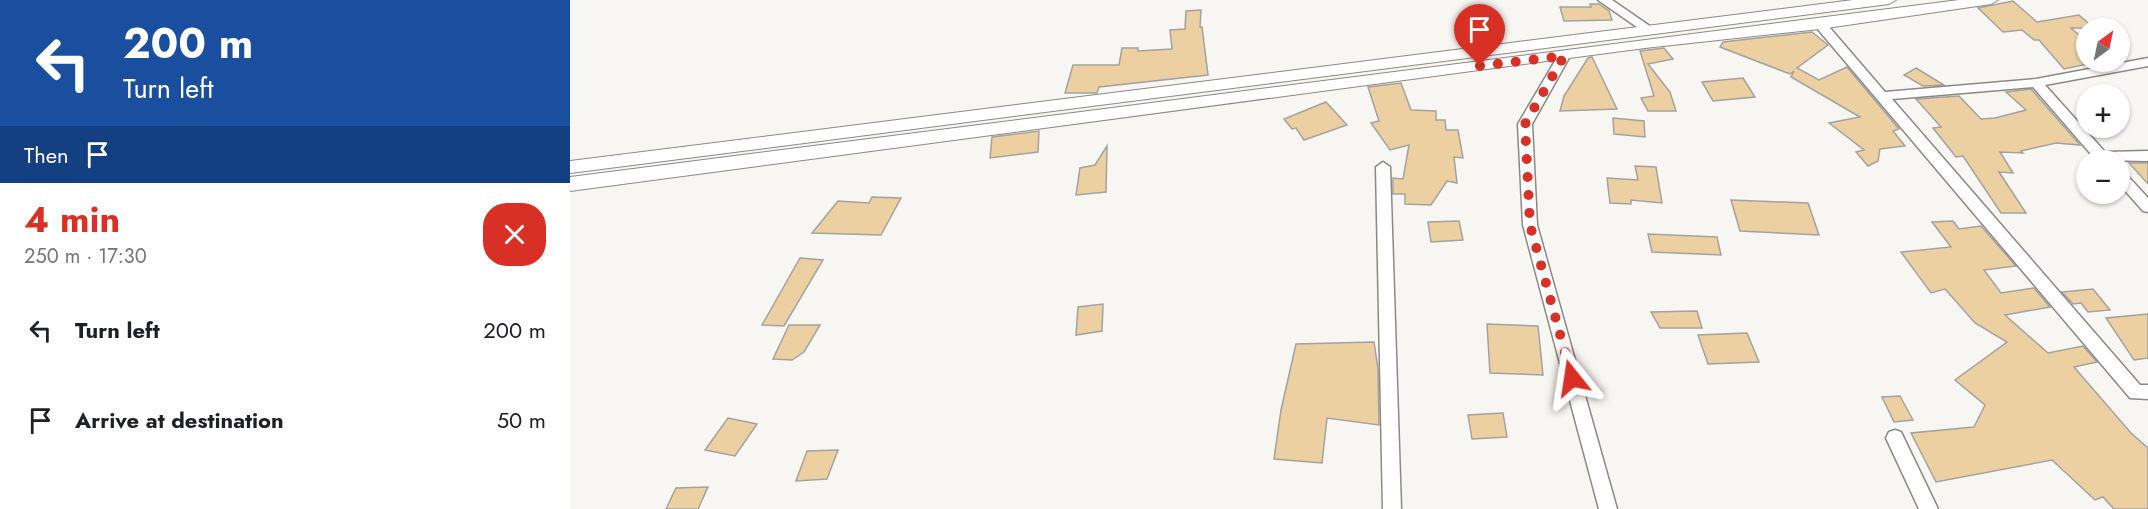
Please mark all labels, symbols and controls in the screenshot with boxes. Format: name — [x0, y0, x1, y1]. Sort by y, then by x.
pin — [1454, 4, 1505, 66]
text: 200 m — [123, 13, 253, 74]
icon: arrive — [1463, 13, 1496, 46]
north arrow — [2076, 18, 2130, 72]
map controls — [2076, 18, 2130, 204]
icon: left — [24, 24, 102, 102]
text: Turn left — [123, 69, 213, 108]
button: + — [2076, 84, 2130, 138]
icon: arrive — [81, 138, 114, 171]
text: Then — [24, 139, 69, 171]
button: − — [2076, 150, 2130, 204]
text: 4 min — [24, 193, 120, 245]
button: close — [483, 203, 546, 266]
text: 250 m · 17:30 — [24, 242, 147, 271]
icon: left — [24, 314, 57, 347]
text: Turn left — [75, 314, 160, 346]
text: 200 m — [483, 314, 546, 346]
position arrow — [1540, 346, 1604, 410]
icon: arrive — [24, 404, 57, 437]
text: Arrive at destination — [75, 404, 284, 436]
text: 50 m — [497, 404, 546, 436]

